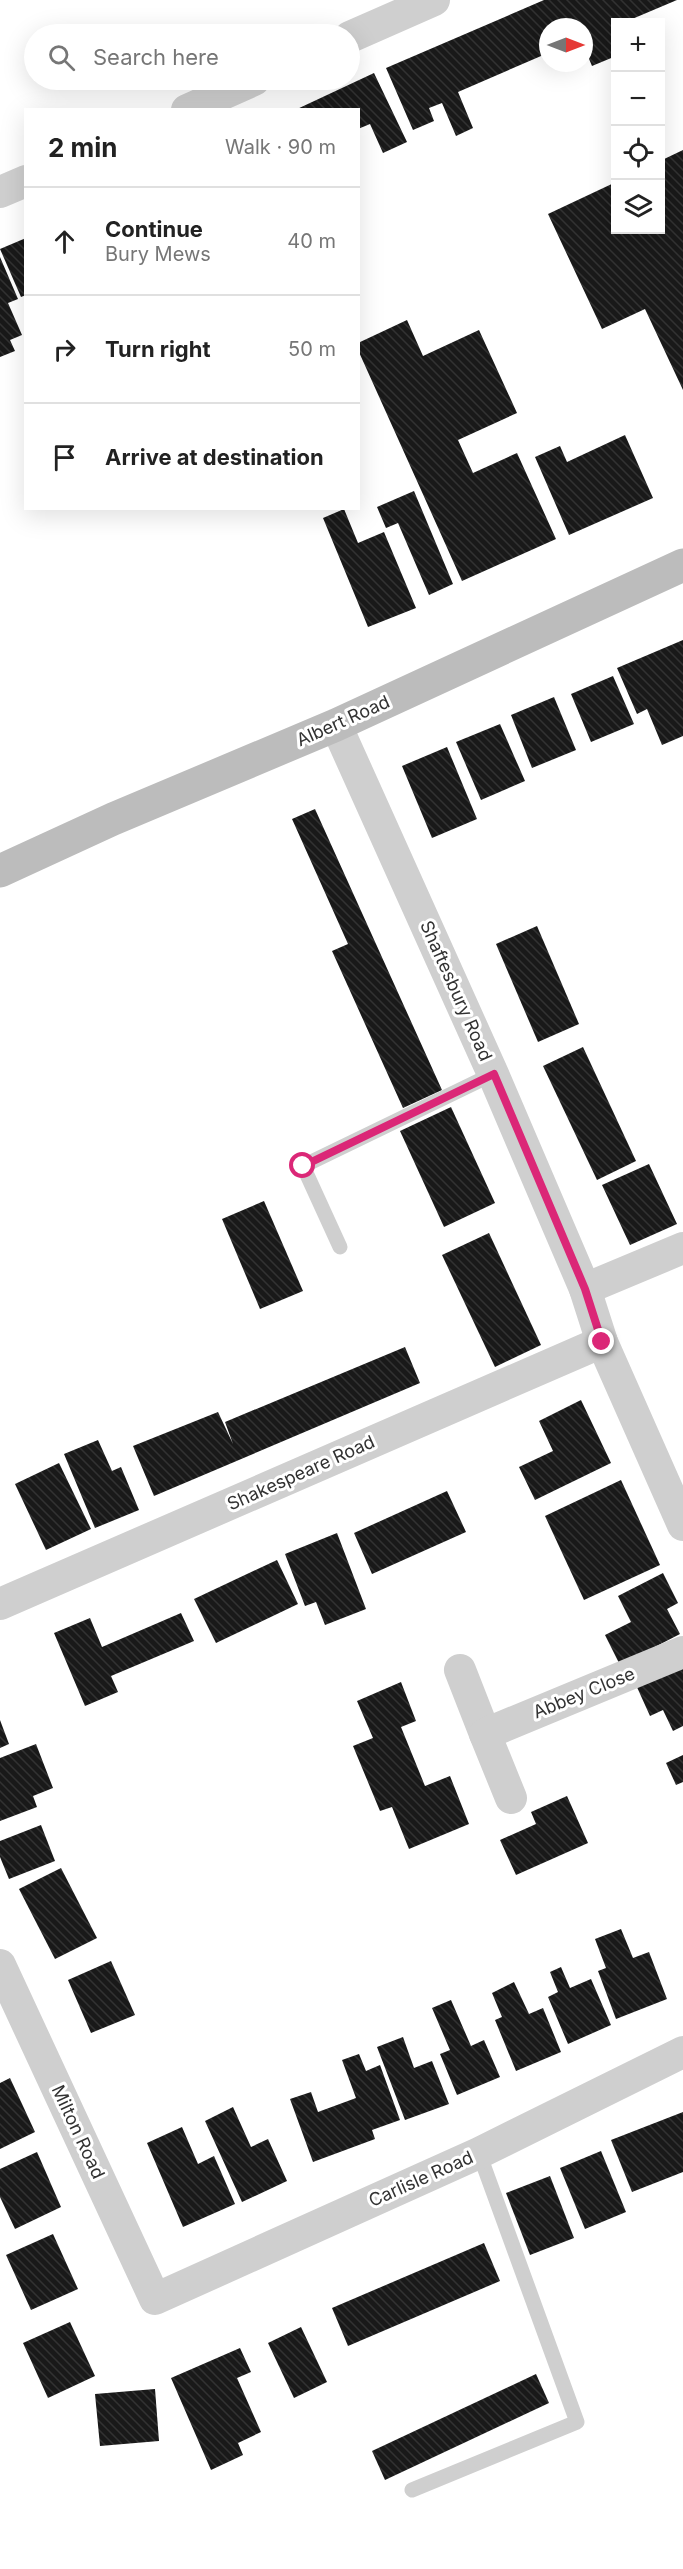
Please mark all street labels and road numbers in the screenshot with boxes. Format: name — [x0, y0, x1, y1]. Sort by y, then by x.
street label: Albert Road — [293, 691, 393, 750]
street label: Shaftesbury Road — [416, 917, 497, 1064]
street label: Shakespeare Road — [224, 1431, 378, 1514]
street label: Abbey Close — [530, 1663, 638, 1723]
street label: Milton Road — [48, 2082, 109, 2182]
street label: Carlisle Road — [365, 2146, 476, 2211]

